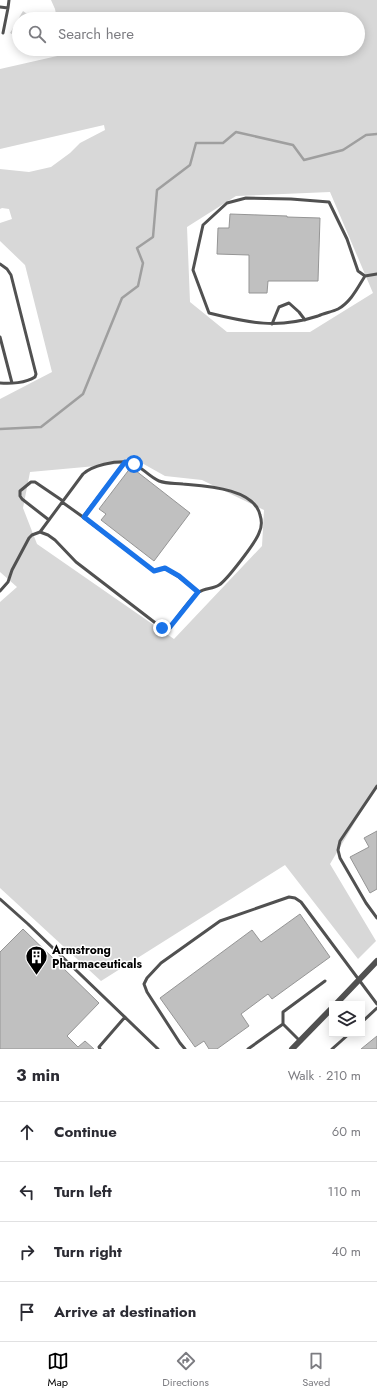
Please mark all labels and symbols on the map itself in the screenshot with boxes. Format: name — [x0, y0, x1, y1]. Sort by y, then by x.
route start — [125, 455, 143, 473]
route end — [153, 619, 171, 637]
place label: Armstrong Pharmaceuticals — [51, 941, 142, 973]
building icon: Armstrong Pharmaceuticals — [24, 944, 50, 977]

